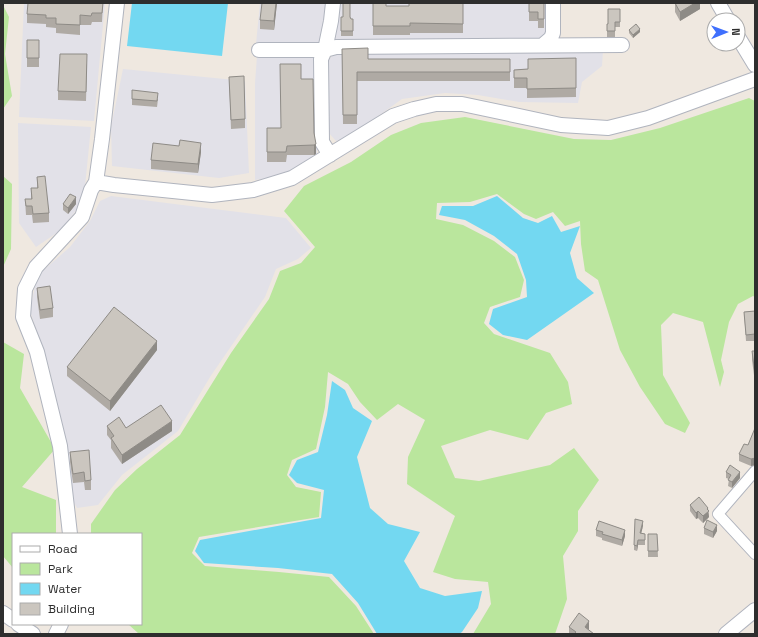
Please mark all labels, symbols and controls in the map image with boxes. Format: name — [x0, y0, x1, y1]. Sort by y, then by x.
north arrow — [706, 12, 746, 52]
text: N — [729, 28, 743, 36]
legend — [12, 533, 142, 625]
text: Road — [48, 541, 77, 557]
text: Park — [48, 561, 73, 577]
text: Water — [48, 581, 82, 597]
text: Building — [48, 601, 95, 617]

